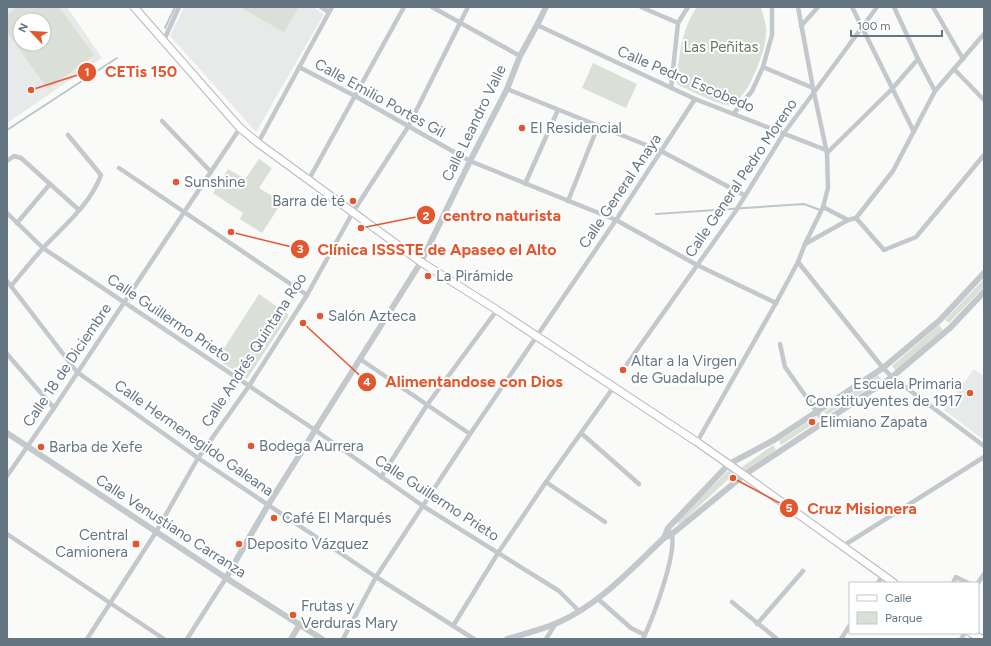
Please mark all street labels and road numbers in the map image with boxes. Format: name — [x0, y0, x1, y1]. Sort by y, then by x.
street label: Calle Pedro Escobedo — [615, 42, 757, 116]
street label: Calle Emilio Portes Gil — [312, 55, 448, 141]
street label: Calle Leandro Valle — [438, 62, 510, 184]
street label: Calle General Pedro Moreno — [681, 95, 801, 261]
street label: Calle General Anaya — [575, 130, 665, 252]
street label: Calle Andrés Quintana Roo — [197, 269, 311, 430]
street label: Calle Guillermo Prieto — [104, 270, 234, 366]
street label: Calle 18 de Diciembre — [19, 300, 115, 430]
street label: Calle Hermenegildo Galeana — [111, 376, 277, 500]
street label: Calle Guillermo Prieto — [371, 451, 503, 545]
street label: Calle Venustiano Carranza — [92, 471, 250, 581]

